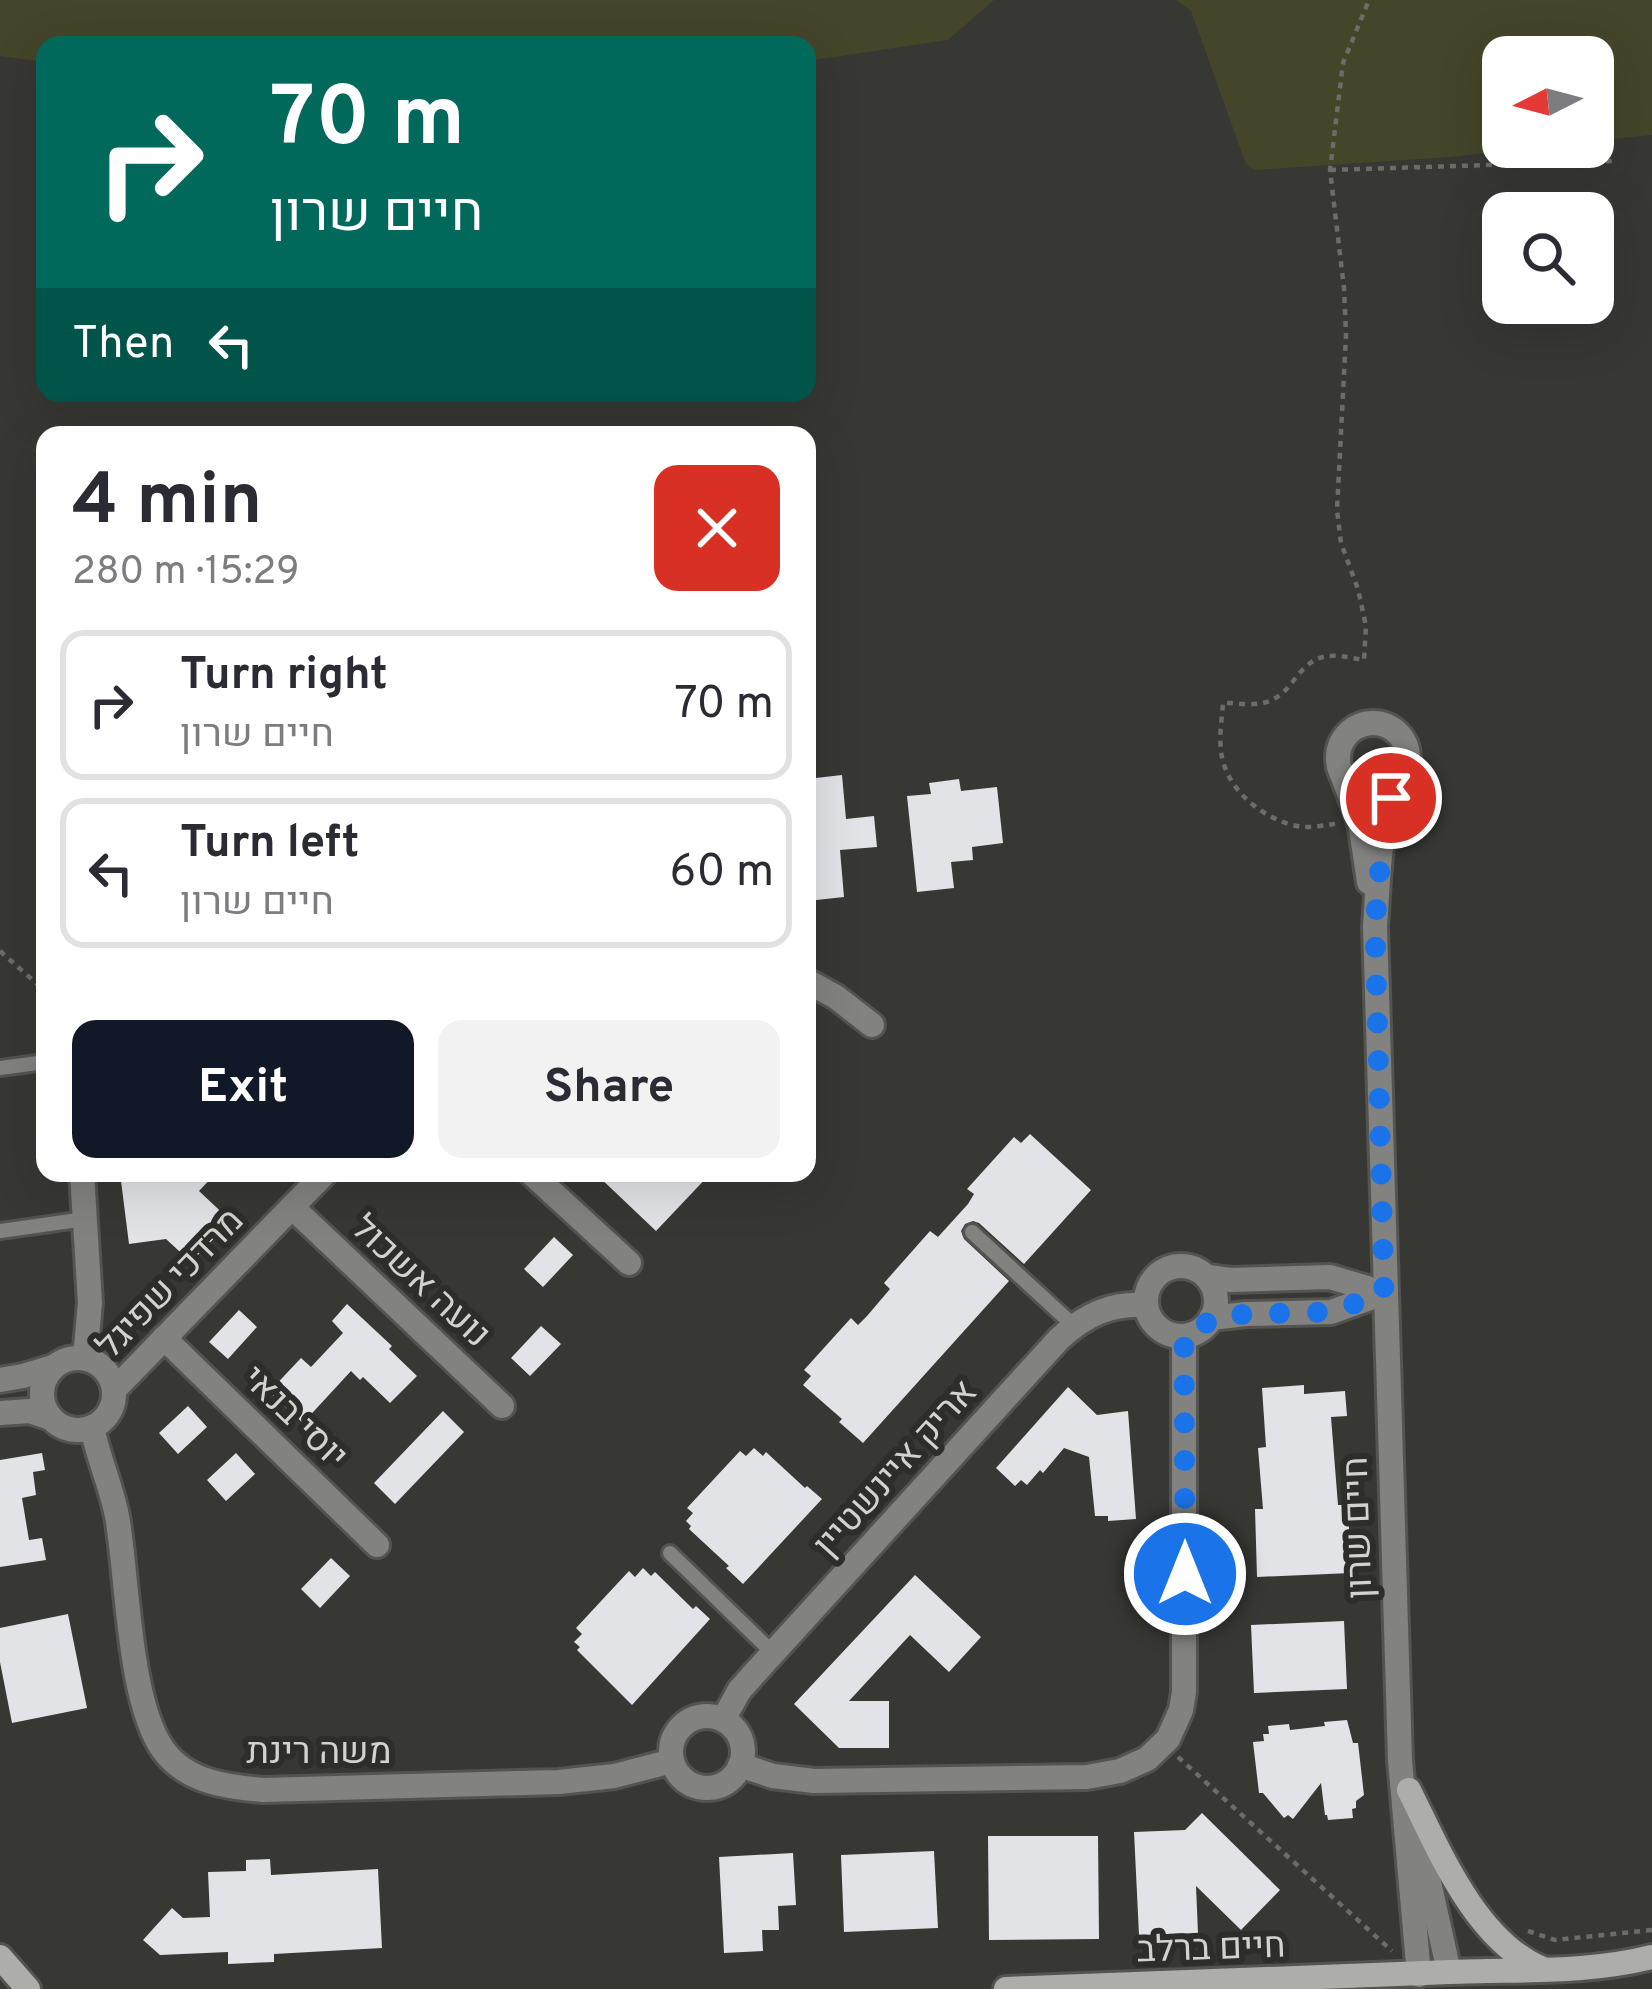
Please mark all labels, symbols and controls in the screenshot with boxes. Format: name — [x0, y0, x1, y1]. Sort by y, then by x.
north arrow — [1482, 36, 1614, 168]
map controls — [1482, 36, 1614, 324]
text: 70 m — [270, 69, 465, 175]
icon: right — [72, 84, 228, 240]
text: חיים שרון — [270, 182, 483, 251]
button: search — [1482, 192, 1614, 324]
icon: left — [198, 312, 264, 378]
text: Then — [72, 317, 174, 374]
text: 4 min — [72, 458, 262, 550]
button: close — [654, 465, 780, 591]
text: 280 m · 15:29 — [72, 549, 300, 598]
text: Turn right — [180, 648, 388, 705]
icon: right — [78, 672, 144, 738]
text: 70 m — [674, 677, 774, 734]
text: חיים שרון — [180, 712, 334, 761]
pin — [1340, 747, 1442, 849]
icon: arrive — [1358, 765, 1424, 831]
text: Turn left — [180, 816, 359, 873]
icon: left — [78, 840, 144, 906]
text: 60 m — [670, 845, 774, 902]
text: חיים שרון — [180, 880, 334, 929]
button: Exit — [72, 1020, 414, 1158]
button: Share — [438, 1020, 780, 1158]
street label: מרדכי שפיגל — [89, 1200, 255, 1370]
street label: נועה אשכול — [340, 1207, 499, 1359]
street label: יוסי בנאי — [231, 1357, 356, 1480]
street label: אריק איינשטיין — [805, 1371, 989, 1568]
street label: חיים שרון — [1335, 1456, 1385, 1600]
position arrow — [1122, 1511, 1248, 1637]
street label: משה רינת — [246, 1731, 392, 1777]
street label: חיים ברלב — [1136, 1924, 1286, 1976]

